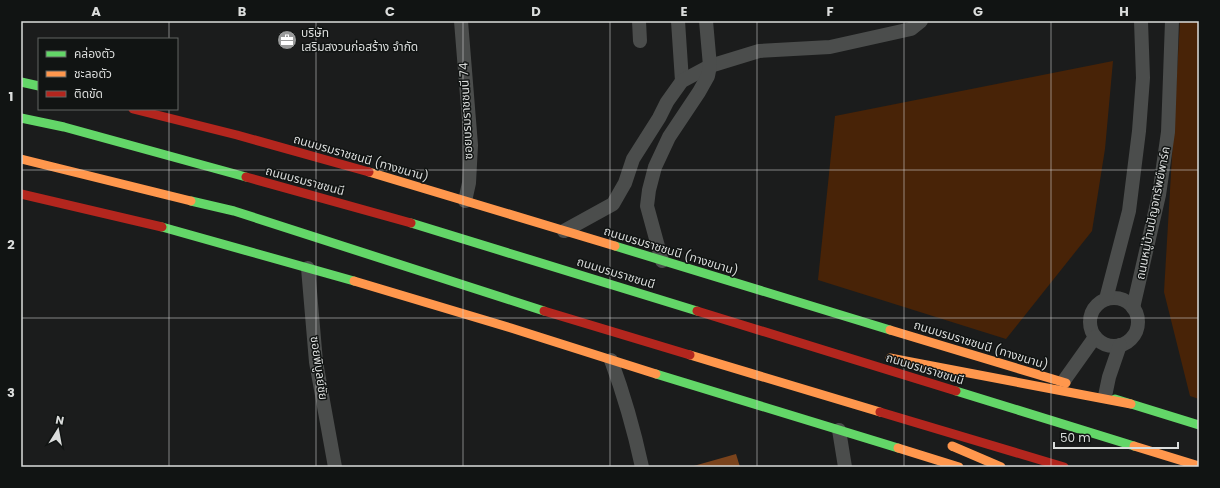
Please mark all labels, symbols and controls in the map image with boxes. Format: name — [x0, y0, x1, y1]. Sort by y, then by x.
text: A — [91, 2, 101, 21]
text: B — [238, 2, 247, 21]
text: C — [385, 2, 395, 21]
text: D — [531, 2, 541, 21]
text: E — [680, 2, 688, 21]
text: F — [826, 2, 834, 21]
text: G — [973, 2, 983, 21]
text: H — [1119, 2, 1129, 21]
place label: บริษัท เสริมสงวนก่อสร้าง จำกัด — [301, 24, 418, 55]
office icon: บริษัท เสริมสงวนก่อสร้าง จำกัด — [276, 29, 298, 51]
legend — [38, 38, 178, 110]
text: คล่องตัว — [74, 45, 115, 62]
street label: ซอยบรมราชชนนี 74 — [454, 62, 477, 160]
text: ชะลอตัว — [74, 65, 112, 82]
text: ติดขัด — [74, 85, 103, 102]
text: 1 — [9, 87, 13, 106]
street label: ถนนบรมราชชนนี (ทางขนาน) — [292, 132, 430, 184]
street label: ถนนหมู่บ้านปัญจทรัพย์พาร์ค — [1131, 145, 1174, 281]
street label: ถนนบรมราชชนนี — [264, 164, 346, 198]
street label: ถนนบรมราชชนนี (ทางขนาน) — [602, 224, 740, 278]
text: 2 — [7, 235, 15, 254]
street label: ถนนบรมราชชนนี — [575, 254, 657, 292]
street label: ถนนบรมราชชนนี (ทางขนาน) — [912, 318, 1050, 372]
street label: ซอยพิบูลย์ชัย — [307, 335, 332, 401]
street label: ถนนบรมราชชนนี — [884, 350, 966, 388]
text: 3 — [7, 383, 15, 402]
north arrow — [38, 410, 78, 450]
text: N — [54, 412, 65, 429]
scale bar — [1054, 424, 1178, 450]
text: 50 m — [1060, 429, 1091, 446]

